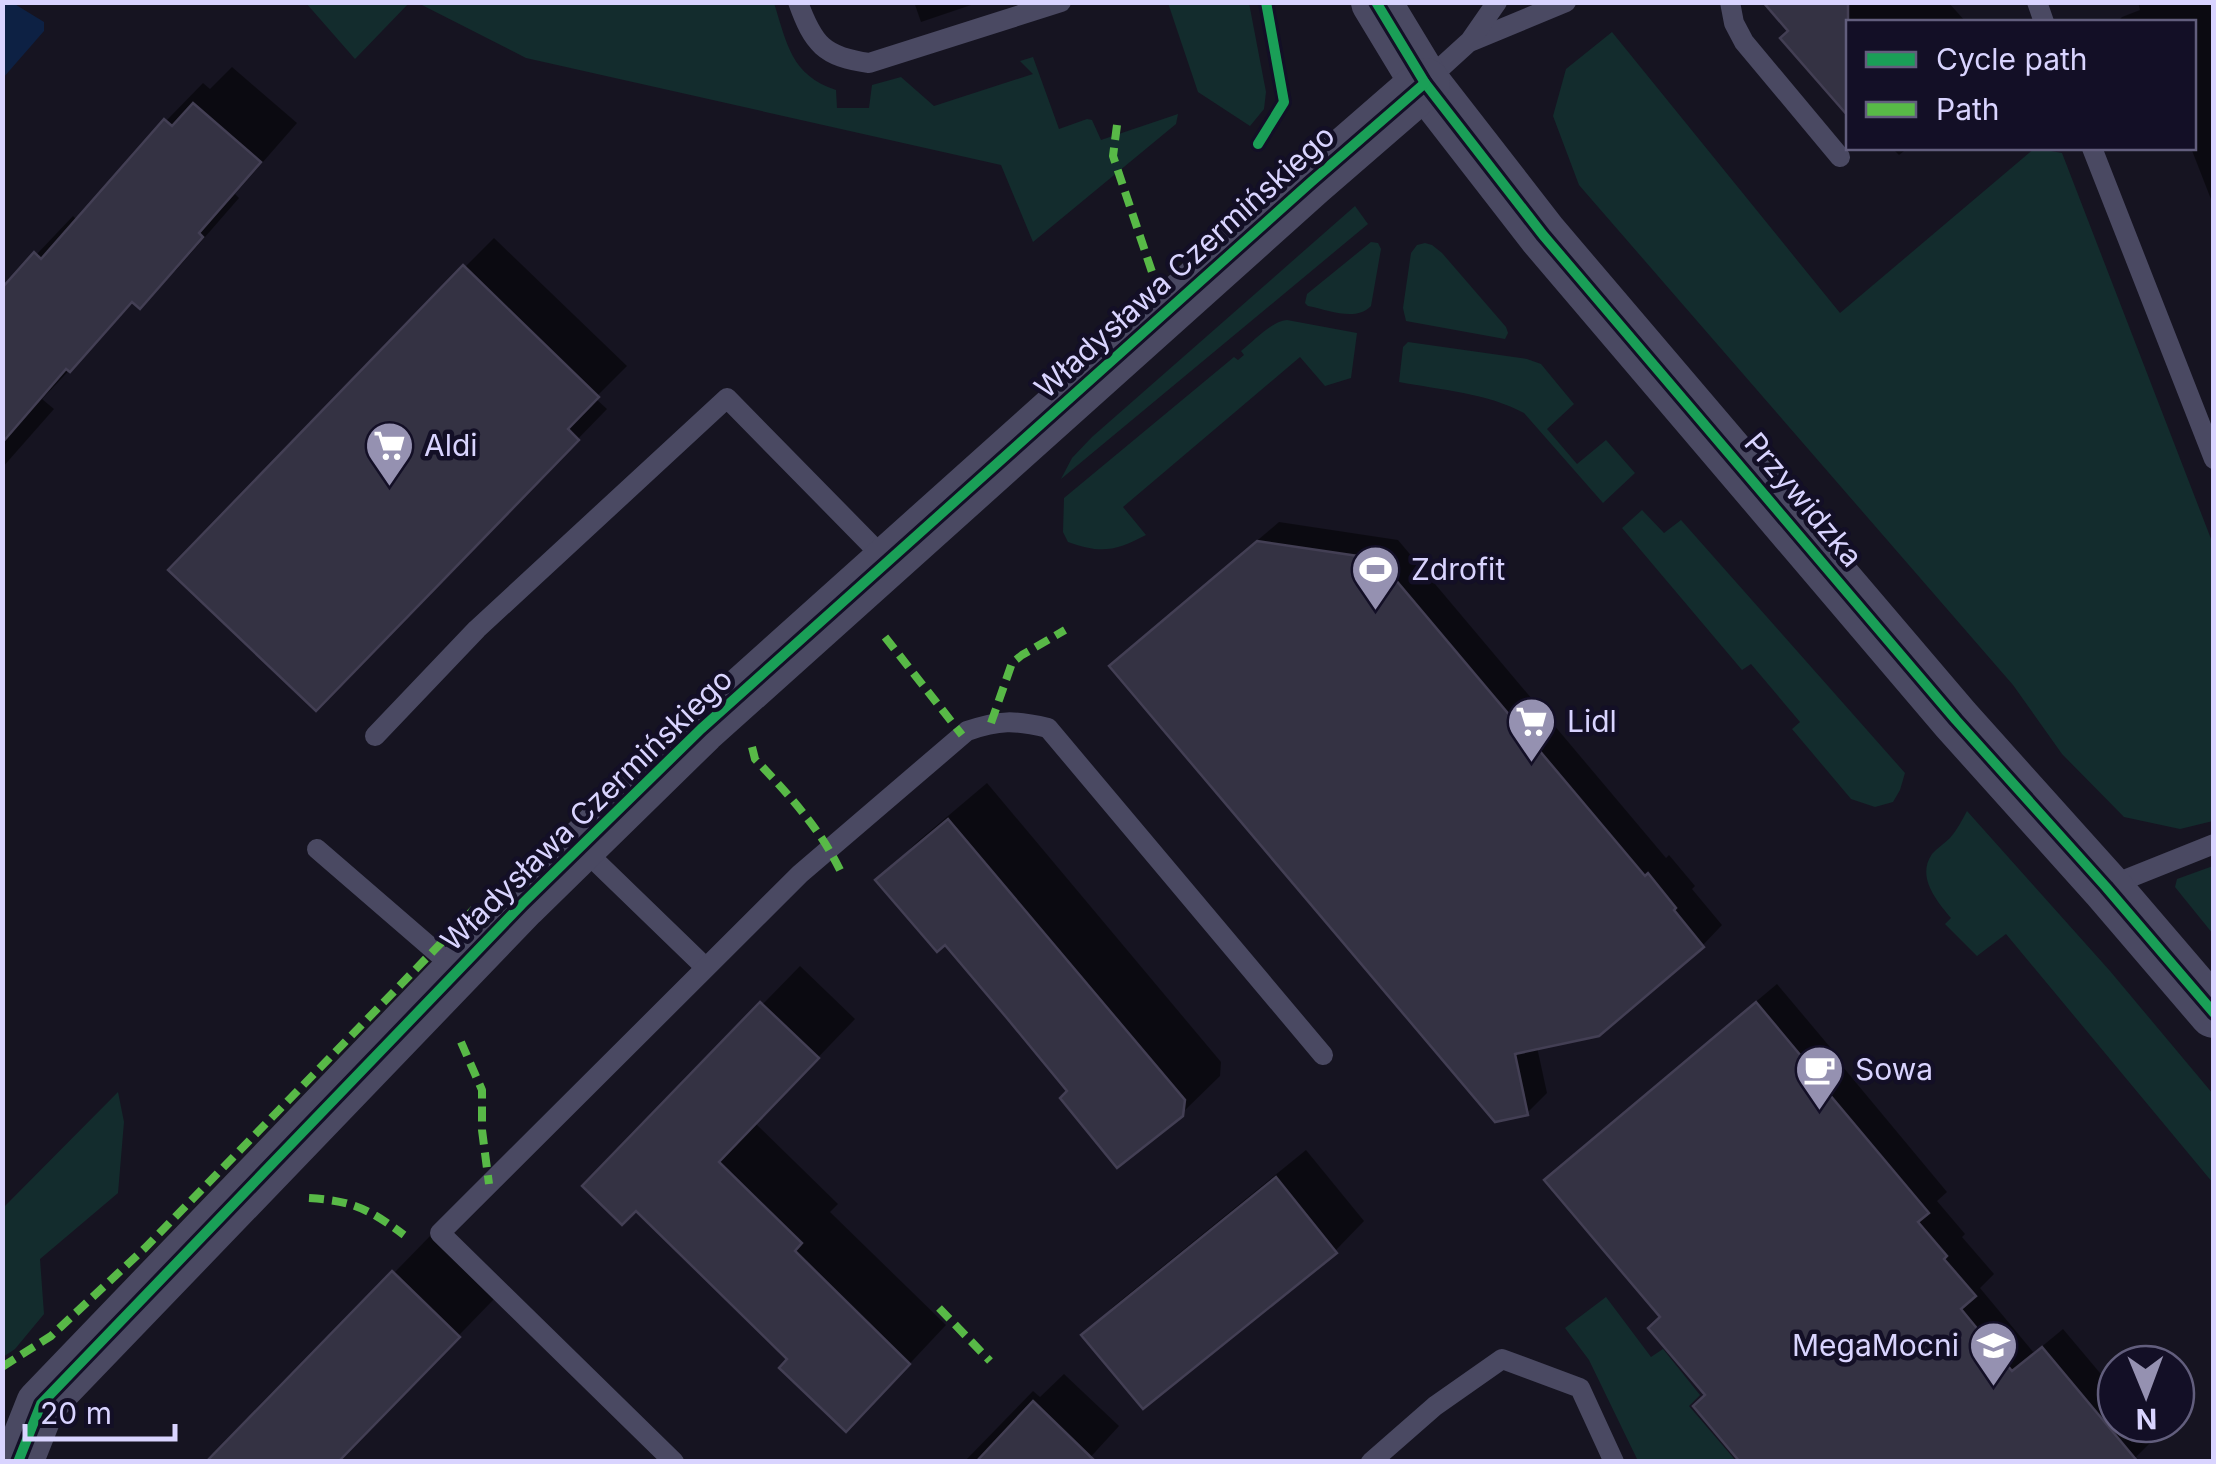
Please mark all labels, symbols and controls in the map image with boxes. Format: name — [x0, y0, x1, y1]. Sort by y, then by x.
legend — [1846, 20, 2196, 150]
text: Cycle path — [1936, 41, 2088, 77]
text: Path — [1936, 91, 2000, 127]
street label: Władysława Czermińskiego — [1027, 117, 1342, 405]
supermarket icon: Aldi — [363, 420, 415, 488]
street label: Przywidzka — [1737, 425, 1870, 574]
place label: Aldi — [424, 427, 478, 463]
sports icon: Zdrofit — [1350, 544, 1402, 612]
place label: Zdrofit — [1411, 551, 1505, 587]
street label: Władysława Czermińskiego — [433, 661, 739, 958]
supermarket icon: Lidl — [1506, 696, 1558, 764]
place label: Lidl — [1567, 703, 1617, 739]
cafe icon: Sowa — [1794, 1044, 1846, 1112]
place label: Sowa — [1855, 1051, 1933, 1087]
school or university icon: MegaMocni — [1968, 1320, 2020, 1388]
place label: MegaMocni — [1792, 1327, 1959, 1363]
north arrow — [2096, 1344, 2196, 1444]
scale bar — [25, 1379, 175, 1441]
text: 20 m — [40, 1395, 112, 1431]
text: N — [2135, 1402, 2157, 1436]

